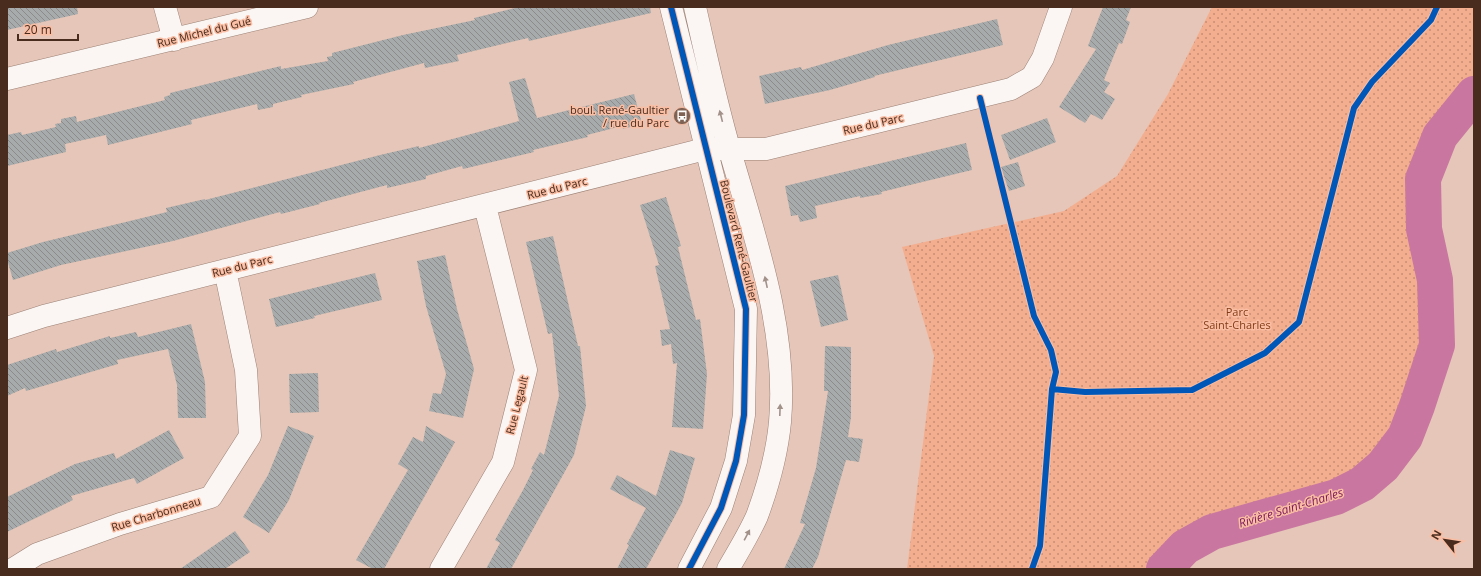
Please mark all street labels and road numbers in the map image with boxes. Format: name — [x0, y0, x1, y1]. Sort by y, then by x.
street label: Rue Michel du Gué — [155, 13, 252, 50]
street label: Rue du Parc — [841, 109, 904, 138]
street label: Rue du Parc — [525, 173, 588, 202]
street label: Boulevard René-Gaultier — [717, 178, 762, 304]
street label: Rue du Parc — [210, 251, 273, 280]
street label: Rue Legault — [502, 374, 531, 436]
street label: Rue Charbonneau — [109, 493, 202, 534]

